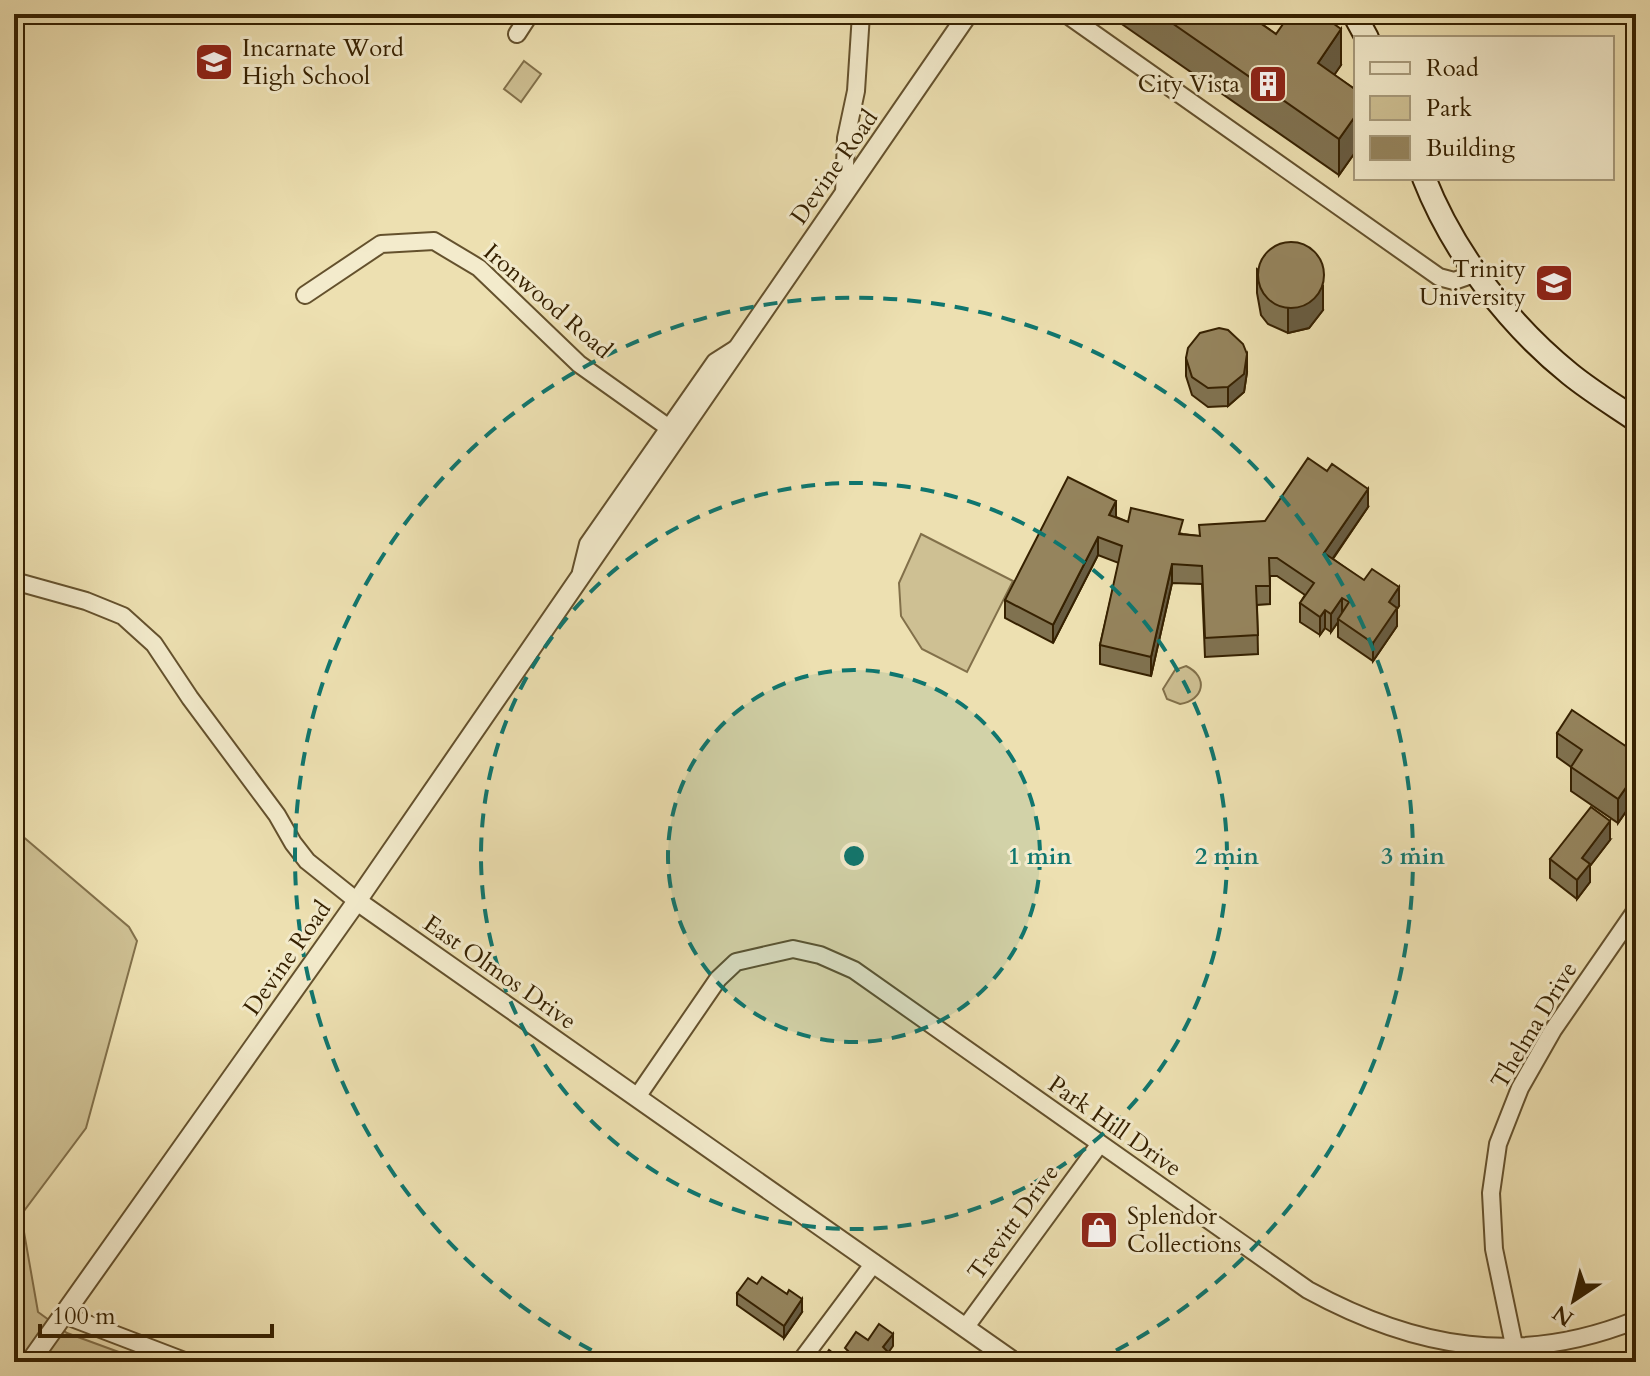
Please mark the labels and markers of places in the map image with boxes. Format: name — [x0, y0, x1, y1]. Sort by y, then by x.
place label: Incarnate Word High School — [242, 32, 404, 93]
school or university icon: Incarnate Word High School — [193, 41, 235, 83]
building icon: City Vista — [1247, 63, 1289, 105]
place label: City Vista — [1138, 68, 1241, 101]
place label: Trinity University — [1419, 253, 1526, 314]
school or university icon: Trinity University — [1533, 262, 1575, 304]
centre of rings — [840, 842, 868, 870]
place label: Splendor Collections — [1127, 1200, 1241, 1261]
shop icon: Splendor Collections — [1078, 1209, 1120, 1251]

